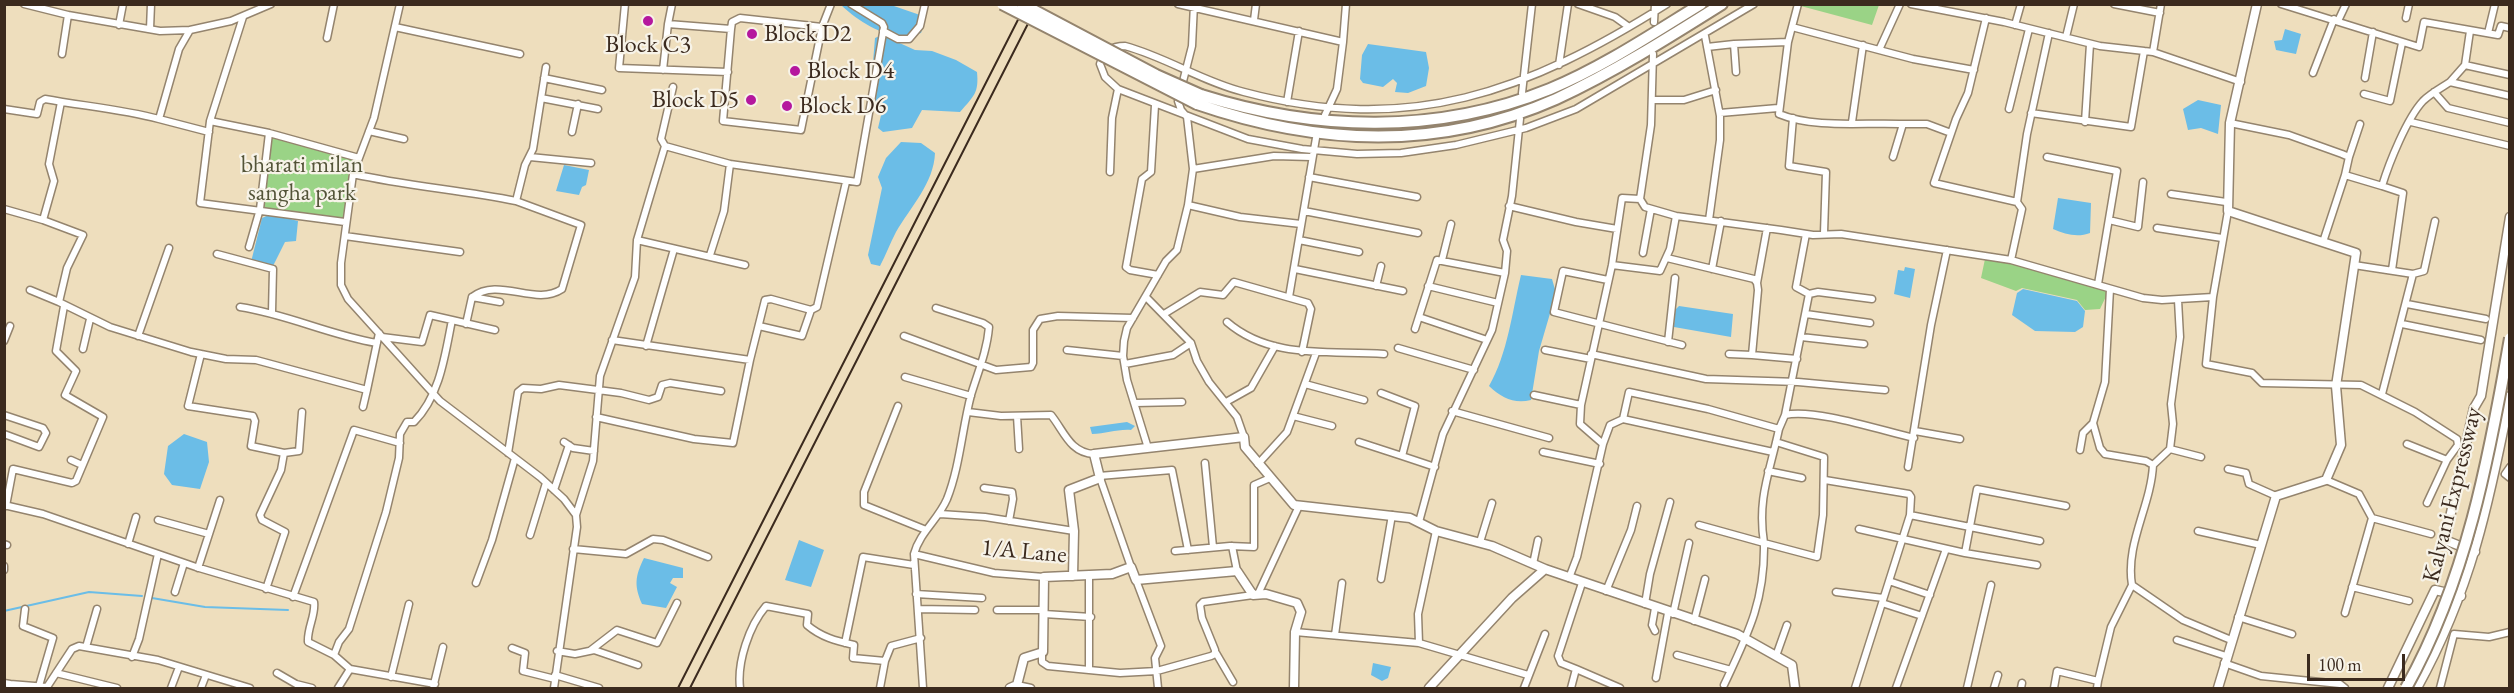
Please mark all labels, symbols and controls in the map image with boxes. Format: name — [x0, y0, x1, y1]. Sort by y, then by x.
marker: Block C3 — [641, 14, 655, 28]
place label: Block D2 — [764, 20, 851, 48]
marker: Block D2 — [745, 27, 759, 41]
place label: Block C3 — [605, 31, 691, 59]
place label: Block D4 — [807, 57, 894, 85]
marker: Block D4 — [788, 64, 802, 78]
place label: Block D5 — [652, 86, 739, 114]
place label: Block D6 — [799, 92, 886, 120]
marker: Block D5 — [744, 93, 758, 107]
marker: Block D6 — [780, 99, 794, 113]
park label: bharati milan sangha park — [241, 151, 363, 207]
street label: Kalyani Expressway — [2417, 404, 2489, 586]
street label: 1/A Lane — [980, 534, 1068, 570]
scale bar — [2310, 642, 2408, 680]
text: 100 m — [2318, 653, 2362, 676]

